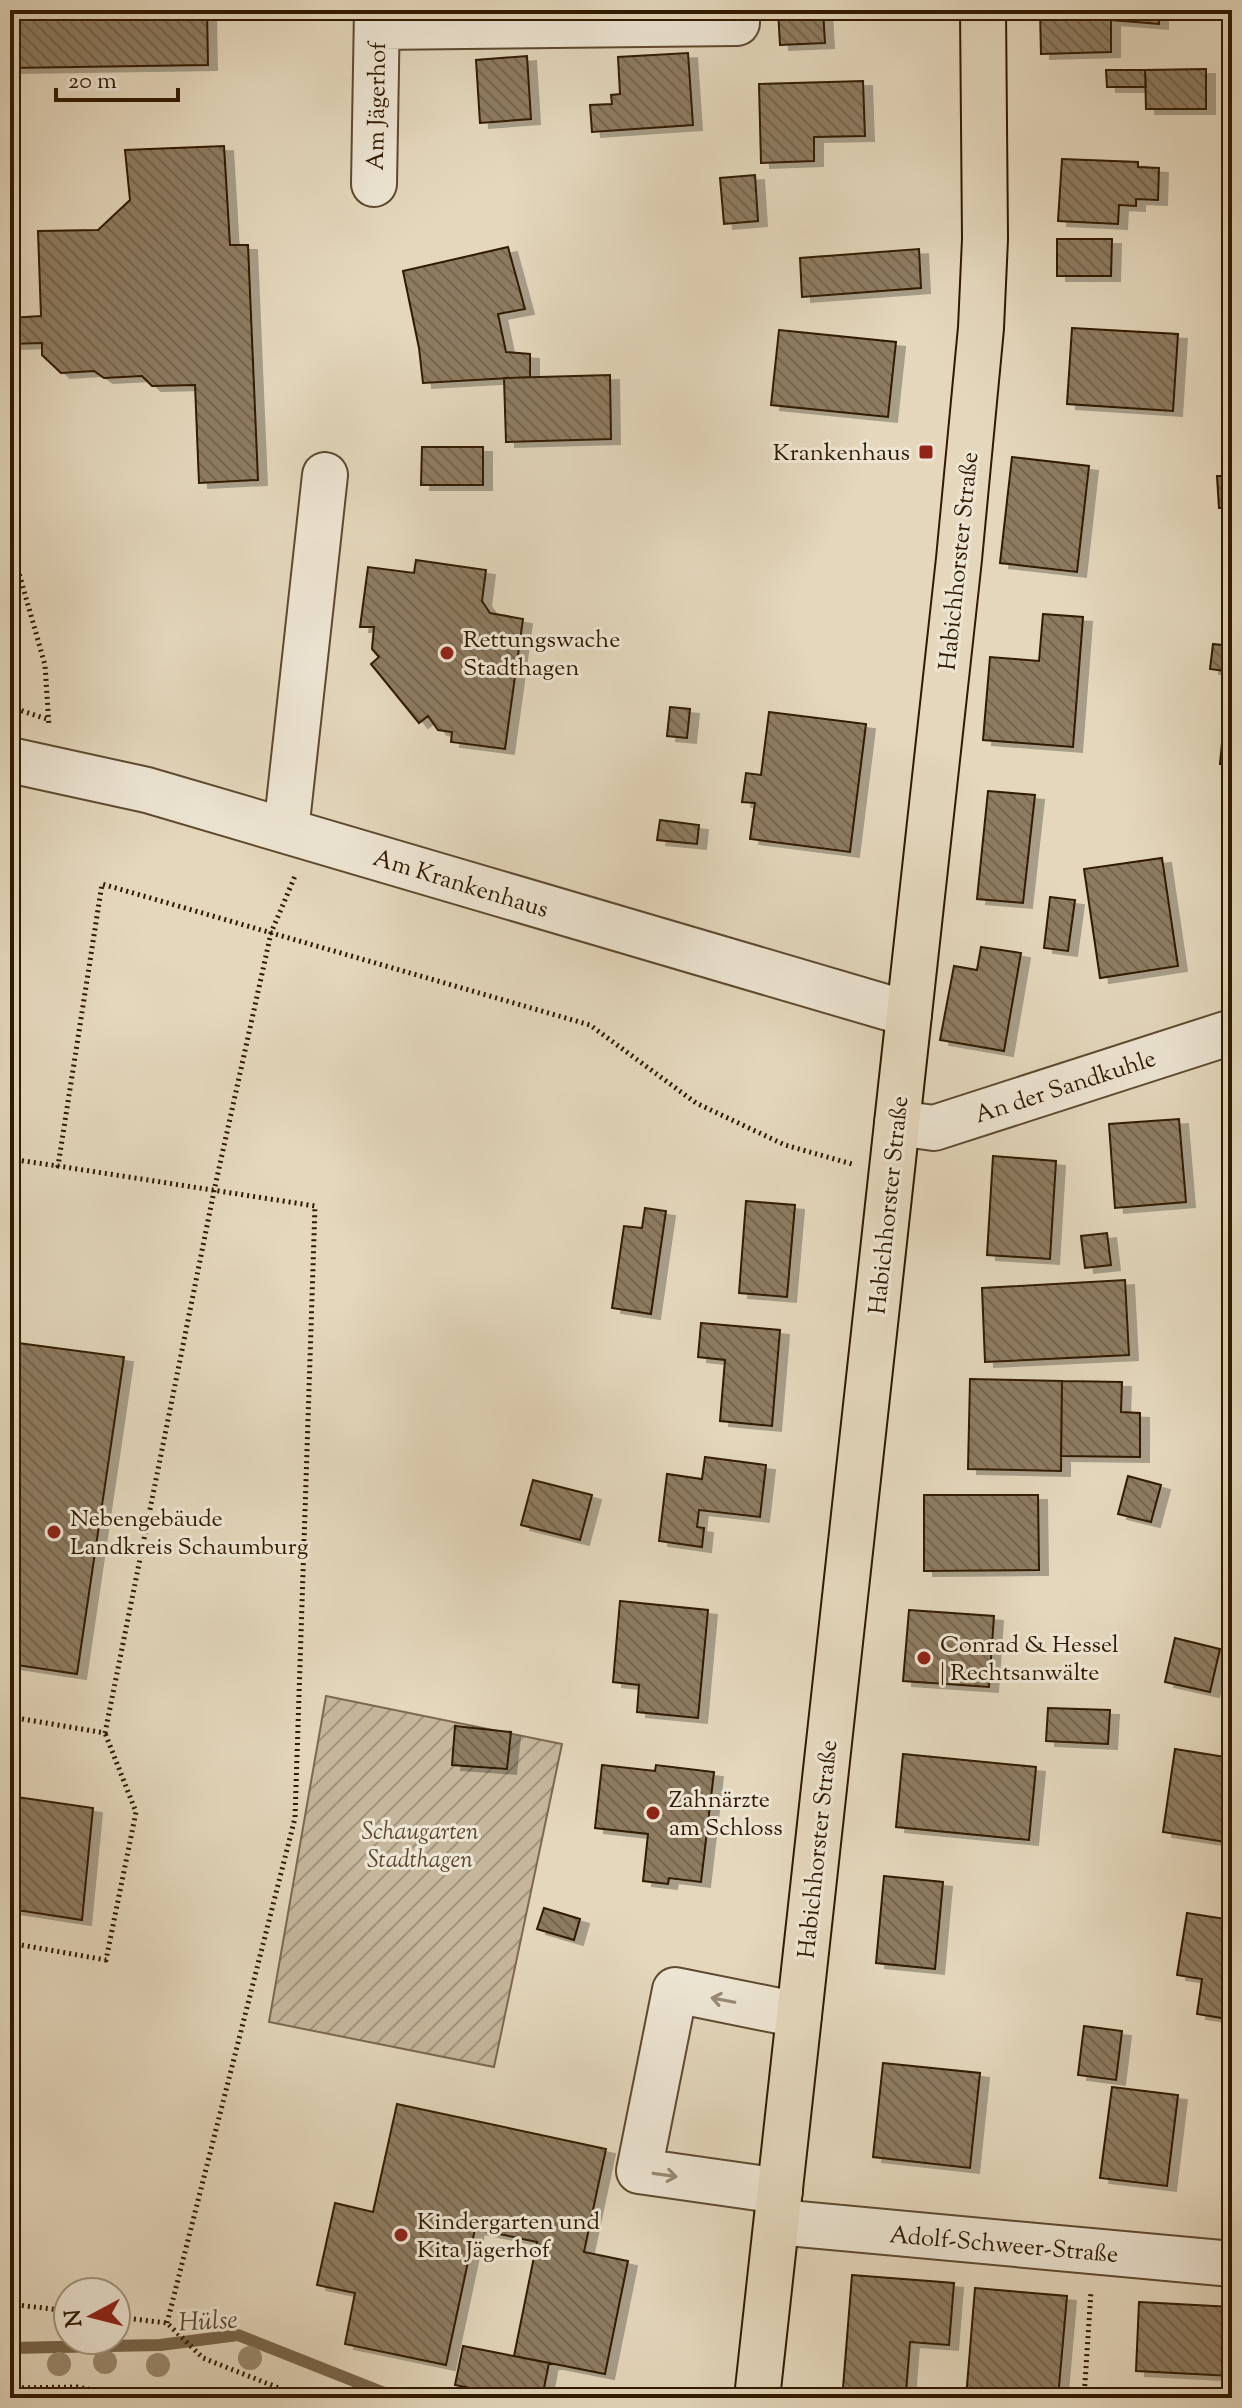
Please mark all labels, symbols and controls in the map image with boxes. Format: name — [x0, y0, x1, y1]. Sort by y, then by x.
street label: Am Jägerhof — [360, 40, 396, 171]
scale bar — [56, 52, 178, 102]
text: 20 m — [68, 65, 117, 99]
place label: Krankenhaus — [773, 437, 910, 471]
marker: Krankenhaus — [917, 443, 935, 461]
street label: Habichhorster Straße — [932, 450, 988, 672]
place label: Rettungswache Stadthagen — [463, 624, 620, 686]
marker: Rettungswache Stadthagen — [438, 644, 456, 662]
street label: Am Krankenhaus — [369, 842, 552, 928]
street label: An der Sandkuhle — [971, 1043, 1161, 1133]
street label: Habichhorster Straße — [862, 1094, 918, 1316]
place label: Nebengebäude Landkreis Schaumburg — [70, 1503, 309, 1565]
marker: Nebengebäude Landkreis Schaumburg — [45, 1523, 63, 1541]
place label: Conrad & Hessel | Rechtsanwälte — [940, 1629, 1119, 1691]
marker: Conrad & Hessel | Rechtsanwälte — [915, 1649, 933, 1667]
street label: Habichhorster Straße — [791, 1738, 847, 1960]
place label: Zahnärzte am Schloss — [669, 1784, 783, 1846]
marker: Zahnärzte am Schloss — [644, 1804, 662, 1822]
park label: Schaugarten Stadthagen — [361, 1816, 479, 1878]
one-way arrow — [711, 1991, 736, 2006]
one-way arrow — [652, 2168, 677, 2183]
place label: Kindergarten und Kita Jägerhof — [417, 2206, 601, 2268]
street label: Adolf-Schweer-Straße — [888, 2219, 1120, 2273]
marker: Kindergarten und Kita Jägerhof — [392, 2226, 410, 2244]
north arrow — [52, 2276, 132, 2356]
water label: Hülse — [178, 2302, 239, 2343]
text: N — [58, 2307, 92, 2329]

